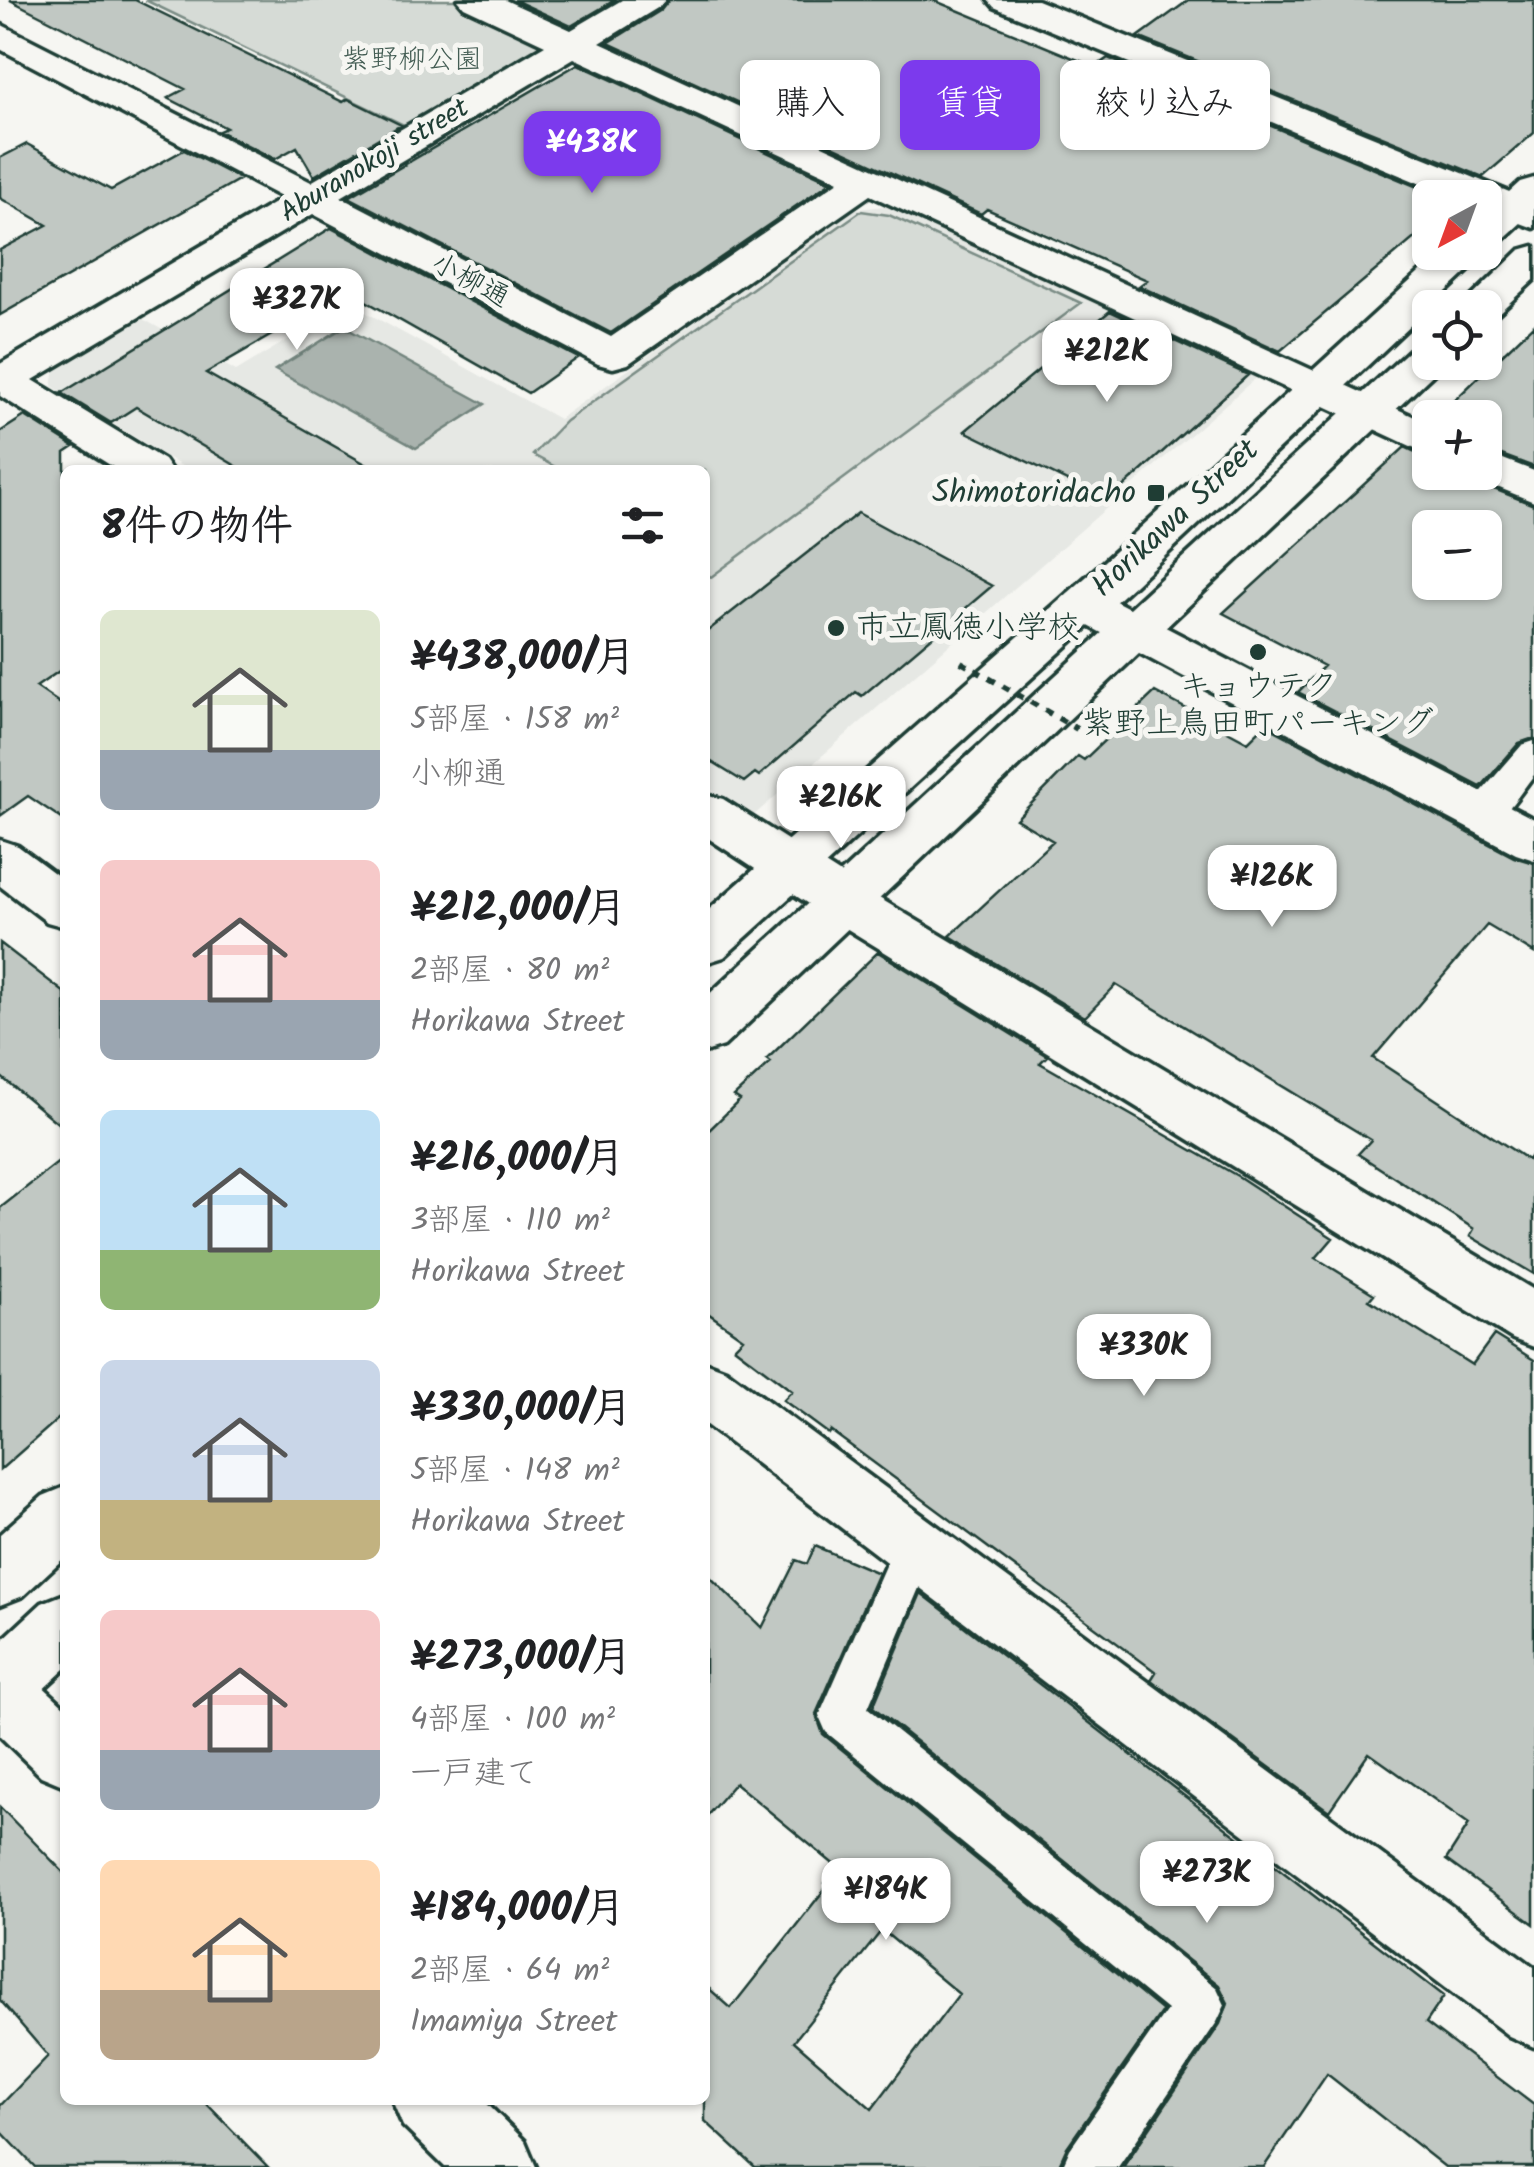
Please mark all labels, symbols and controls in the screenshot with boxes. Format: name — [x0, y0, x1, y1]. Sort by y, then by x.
park label: 紫野柳公園 — [342, 38, 482, 83]
chip: 購入 — [740, 60, 880, 150]
chip: 賃貸 — [900, 60, 1040, 150]
chip: 絞り込み — [1060, 60, 1270, 150]
street label: Aburanokoji street — [272, 86, 479, 235]
pin: ¥438K — [522, 111, 662, 196]
text: ¥438K — [546, 118, 638, 169]
north arrow — [1412, 180, 1502, 270]
map controls — [1412, 180, 1502, 600]
street label: 小柳通 — [422, 241, 518, 321]
pin: ¥327K — [227, 268, 367, 353]
text: ¥327K — [252, 275, 342, 326]
button: locate — [1412, 290, 1502, 380]
pin: ¥212K — [1037, 320, 1177, 405]
text: ¥212K — [1064, 327, 1150, 378]
button: + — [1412, 400, 1502, 490]
street label: Horikawa Street — [1080, 427, 1272, 611]
place label: Shimotoridacho — [932, 468, 1136, 519]
marker: Shimotoridacho — [1145, 482, 1167, 504]
text: 8件の物件 — [100, 494, 293, 561]
icon: filters — [615, 498, 670, 553]
button: − — [1412, 510, 1502, 600]
place label: 市立鳳徳小学校 — [856, 603, 1080, 654]
marker: 市立鳳徳小学校 — [825, 617, 847, 639]
text: ¥438,000/月 — [410, 625, 636, 692]
marker: キョウテク 紫野上鳥田町パーキング — [1247, 641, 1269, 663]
icon: home — [180, 650, 300, 770]
place label: キョウテク 紫野上鳥田町パーキング — [1082, 662, 1434, 750]
text: 5部屋 · 158 m² — [410, 695, 619, 746]
text: 小柳通 — [410, 749, 506, 800]
pin: ¥216K — [771, 766, 911, 851]
text: ¥216K — [799, 773, 883, 824]
pin: ¥126K — [1202, 845, 1342, 930]
text: ¥126K — [1230, 852, 1314, 903]
text: ¥212,000/月 — [410, 876, 627, 943]
icon: home — [180, 900, 300, 1020]
text: 2部屋 · 80 m² — [410, 946, 609, 997]
text: Horikawa Street — [410, 997, 625, 1048]
text: ¥216,000/月 — [410, 1126, 625, 1193]
icon: home — [180, 1150, 300, 1270]
text: 3部屋 · 110 m² — [410, 1196, 610, 1247]
text: Horikawa Street — [410, 1247, 625, 1298]
pin: ¥330K — [1074, 1314, 1214, 1399]
text: ¥330K — [1099, 1321, 1189, 1372]
text: ¥330,000/月 — [410, 1376, 633, 1443]
icon: home — [180, 1400, 300, 1520]
text: 5部屋 · 148 m² — [410, 1446, 620, 1497]
text: Horikawa Street — [410, 1497, 625, 1548]
text: ¥273,000/月 — [410, 1625, 633, 1692]
icon: home — [180, 1650, 300, 1770]
text: 4部屋 · 100 m² — [410, 1695, 615, 1746]
text: 一戸建て — [410, 1749, 538, 1800]
pin: ¥273K — [1137, 1841, 1277, 1926]
text: ¥273K — [1162, 1848, 1252, 1899]
pin: ¥184K — [816, 1858, 956, 1943]
text: ¥184K — [844, 1865, 928, 1916]
text: ¥184,000/月 — [410, 1876, 626, 1943]
icon: home — [180, 1900, 300, 2020]
text: 2部屋 · 64 m² — [410, 1946, 609, 1997]
text: Imamiya Street — [410, 1997, 618, 2048]

